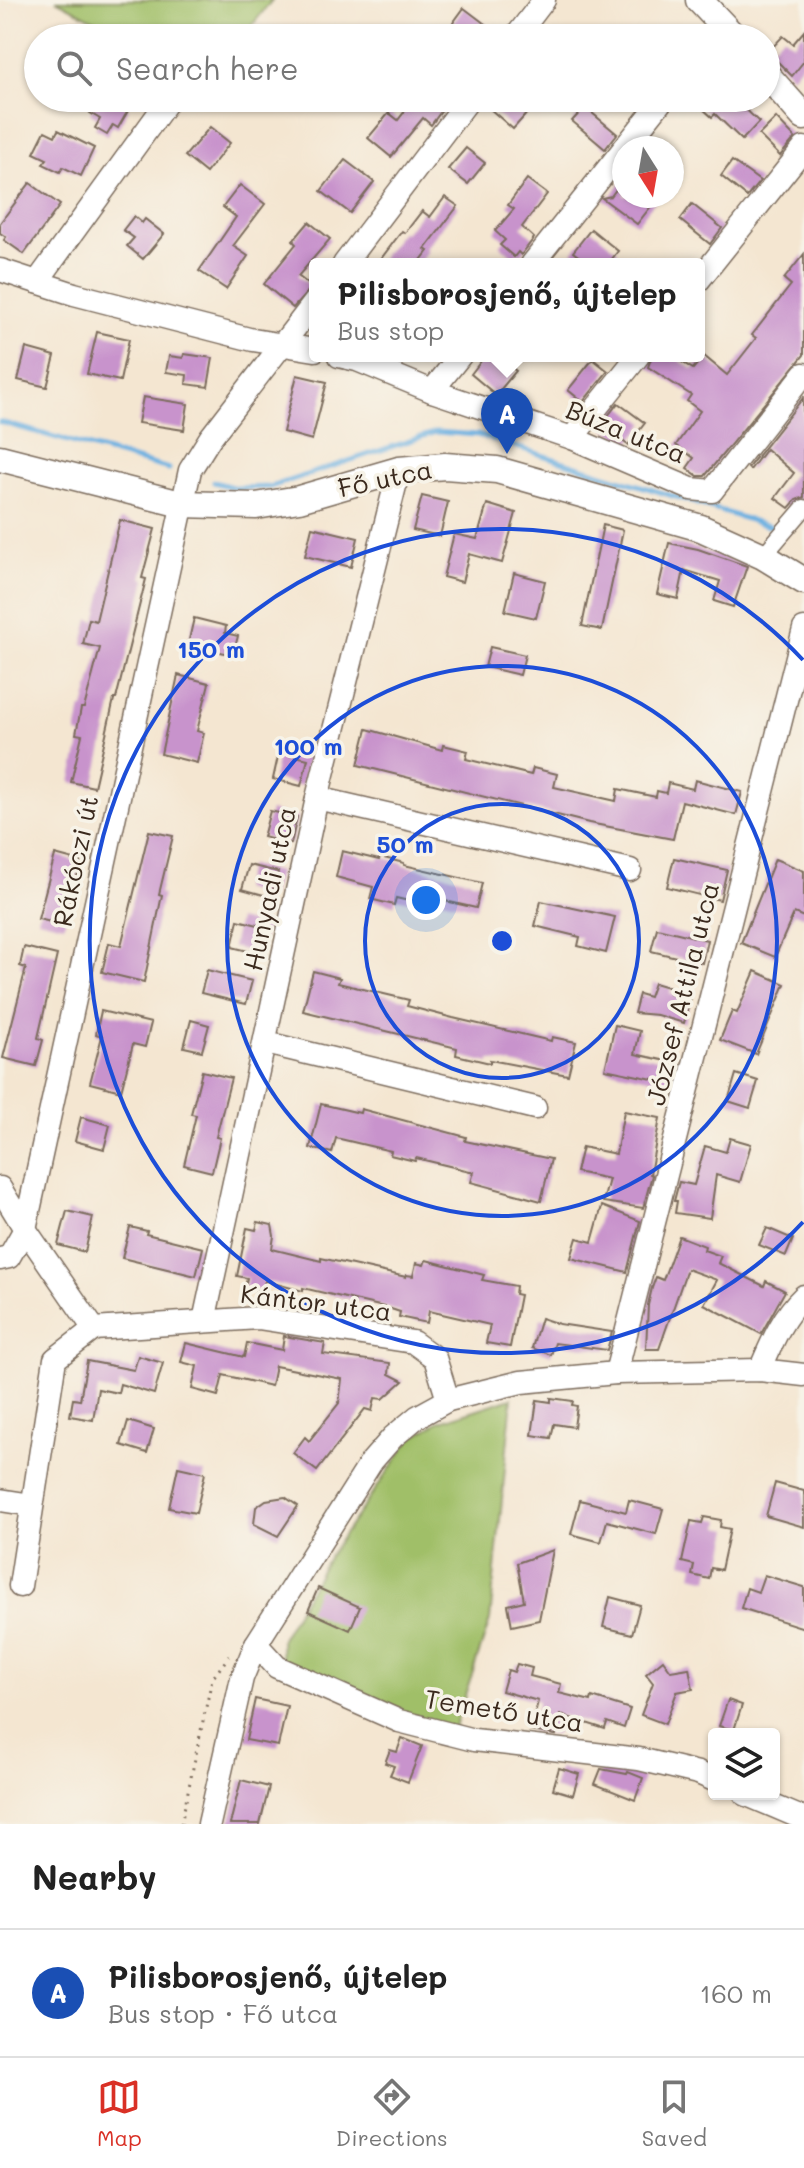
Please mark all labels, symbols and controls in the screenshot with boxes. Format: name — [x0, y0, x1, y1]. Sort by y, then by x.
search box — [24, 24, 780, 112]
icon: search — [52, 46, 96, 90]
text: Search here — [116, 48, 299, 88]
north arrow — [612, 136, 684, 208]
popup — [309, 258, 705, 362]
text: Pilisborosjenő, újtelep — [337, 273, 677, 313]
text: Bus stop — [337, 313, 444, 347]
pin: A — [481, 388, 533, 454]
street label: Búza utca — [561, 392, 691, 471]
street label: Fő utca — [335, 451, 435, 505]
text: 150 m — [177, 633, 245, 664]
text: 100 m — [273, 730, 343, 761]
street label: Rákóczi út — [44, 792, 106, 930]
street label: Hunyadi utca — [235, 804, 303, 974]
text: 50 m — [376, 828, 434, 859]
street label: József Attila utca — [638, 879, 726, 1109]
your location — [406, 880, 446, 920]
centre of rings — [488, 927, 516, 955]
street label: Kántor utca — [239, 1276, 394, 1328]
street label: Temető utca — [423, 1681, 586, 1739]
map controls — [708, 1728, 780, 1800]
button: layers — [708, 1728, 780, 1800]
text: Nearby — [32, 1854, 157, 1899]
text: Pilisborosjenő, újtelep — [108, 1956, 447, 1996]
text: A — [49, 1976, 67, 2010]
text: 160 m — [700, 1976, 772, 2010]
text: Bus stop · Fő utca — [108, 1996, 338, 2030]
tab: Map — [97, 2075, 142, 2152]
tab: Directions — [336, 2075, 448, 2152]
tab: Saved — [642, 2075, 707, 2152]

